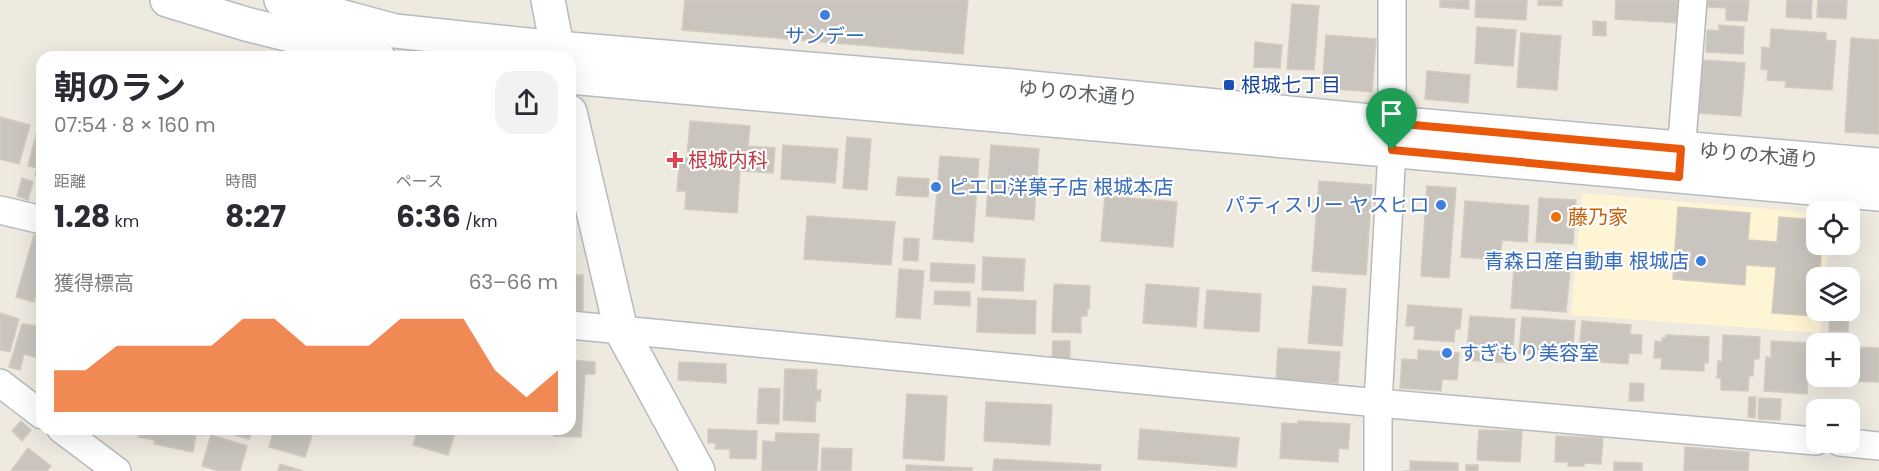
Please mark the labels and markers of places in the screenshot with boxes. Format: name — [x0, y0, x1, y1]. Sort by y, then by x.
marker: サンデー — [818, 8, 832, 22]
place label: サンデー — [785, 22, 865, 50]
place label: 根城七丁目 — [1241, 71, 1341, 99]
marker: 根城七丁目 — [1222, 78, 1236, 92]
pin — [1366, 88, 1417, 150]
place label: 根城内科 — [688, 146, 768, 174]
marker: 根城内科 — [666, 151, 684, 169]
place label: ピエロ洋菓子店 根城本店 — [948, 173, 1173, 201]
marker: ピエロ洋菓子店 根城本店 — [929, 180, 943, 194]
place label: パティスリー ヤスヒロ — [1225, 191, 1429, 219]
marker: パティスリー ヤスヒロ — [1434, 198, 1448, 212]
place label: 藤乃家 — [1568, 203, 1628, 231]
marker: 藤乃家 — [1549, 210, 1563, 224]
place label: 青森日産自動車 根城店 — [1484, 247, 1689, 275]
marker: 青森日産自動車 根城店 — [1694, 254, 1708, 268]
place label: すぎもり美容室 — [1459, 339, 1599, 367]
marker: すぎもり美容室 — [1440, 346, 1454, 360]

